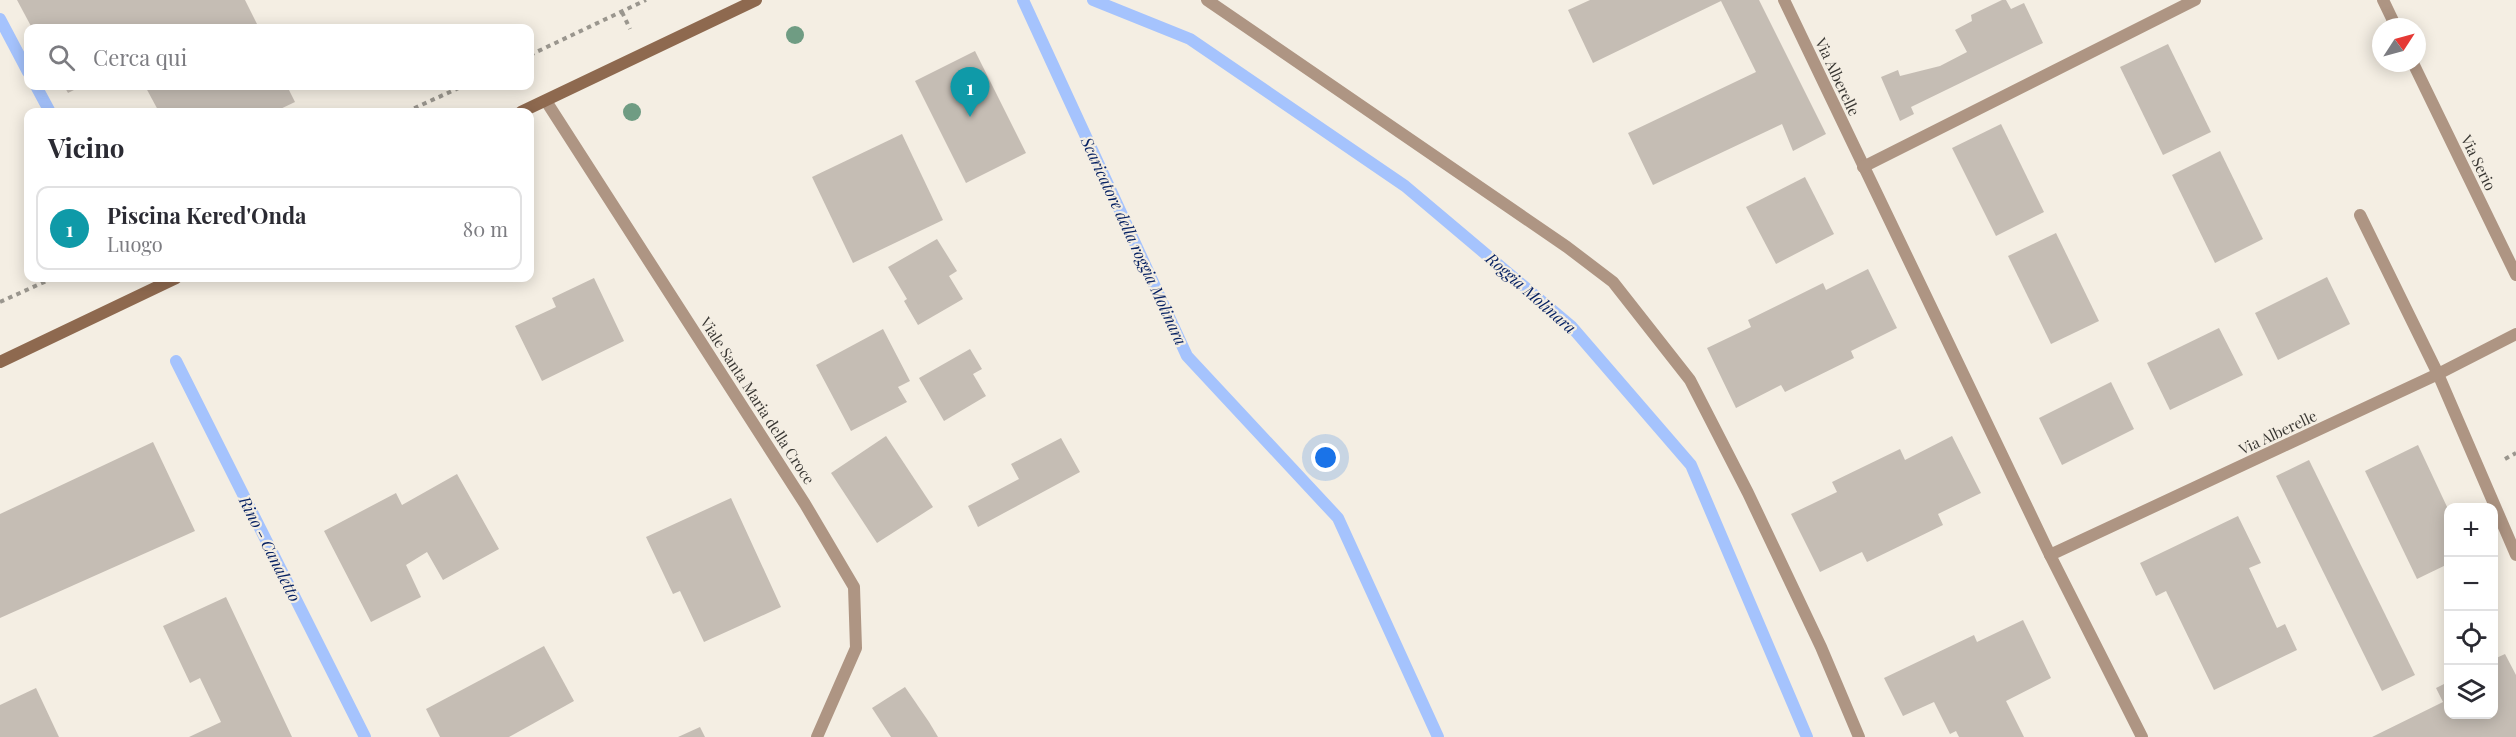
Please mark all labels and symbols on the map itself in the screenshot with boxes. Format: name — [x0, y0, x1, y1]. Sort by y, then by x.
north arrow — [2372, 18, 2426, 72]
street label: Via Alberelle — [1811, 34, 1865, 119]
pin: 1 — [950, 68, 990, 117]
street label: Via Serio — [2456, 131, 2501, 194]
water label: Scaricatore della roggia Molinara — [1076, 132, 1192, 348]
water label: Roggia Molinara — [1481, 247, 1581, 338]
street label: Viale Santa Maria della Croce — [696, 312, 819, 488]
street label: Via Alberelle — [2235, 405, 2320, 459]
your location — [1311, 443, 1340, 472]
water label: Rino - Canaletto — [234, 492, 306, 605]

